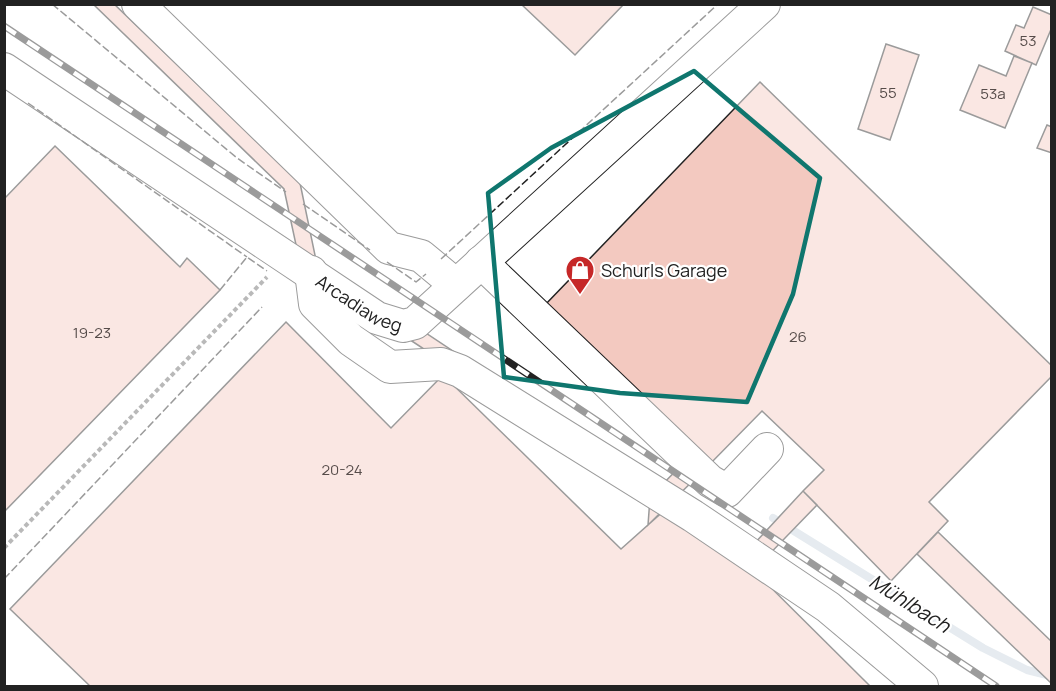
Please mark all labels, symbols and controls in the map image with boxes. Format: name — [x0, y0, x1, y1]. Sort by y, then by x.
house number: 53 — [1020, 30, 1036, 51]
house number: 55 — [879, 82, 897, 103]
house number: 53a — [980, 83, 1006, 104]
shop icon: Schurls Garage — [564, 254, 596, 296]
place label: Schurls Garage — [601, 258, 727, 282]
street label: Arcadiaweg — [311, 269, 405, 337]
house number: 19-23 — [73, 322, 111, 343]
house number: 26 — [789, 326, 807, 347]
house number: 20-24 — [321, 459, 363, 480]
water label: Mühlbach — [864, 567, 957, 639]

